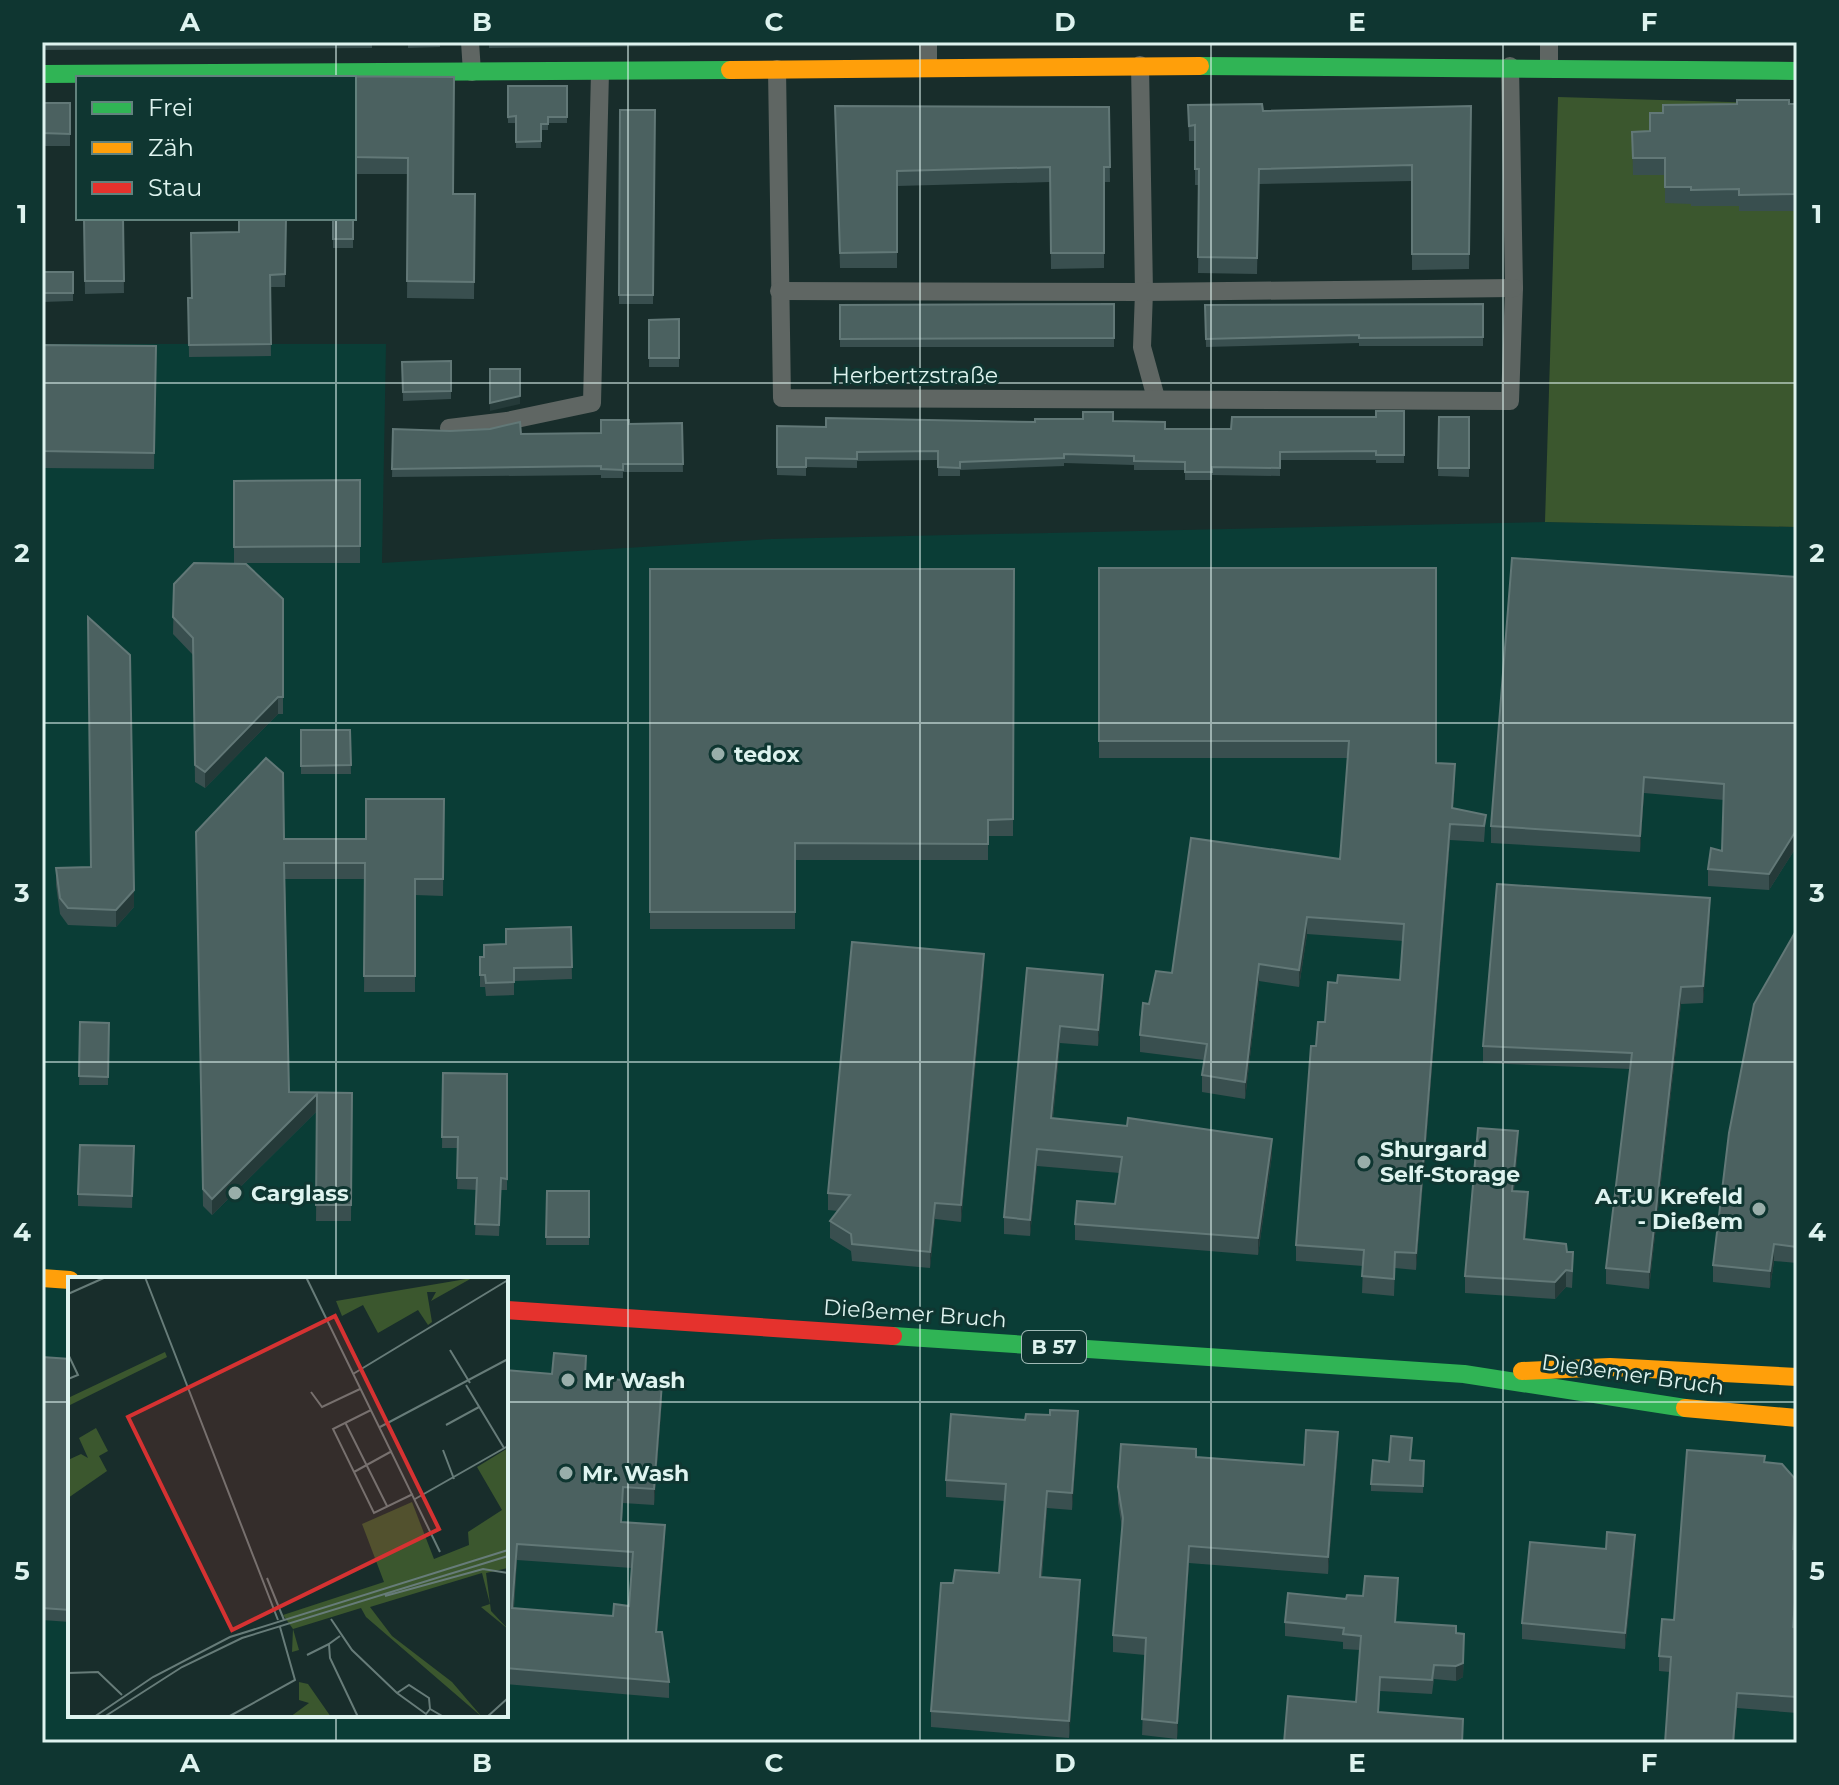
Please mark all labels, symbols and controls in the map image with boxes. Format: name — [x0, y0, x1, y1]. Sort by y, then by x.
text: A — [179, 6, 201, 38]
text: B — [472, 6, 492, 38]
text: C — [765, 6, 784, 38]
text: D — [1054, 6, 1076, 38]
text: E — [1348, 6, 1366, 38]
text: F — [1641, 6, 1657, 38]
legend — [76, 76, 356, 220]
text: Frei — [148, 93, 193, 122]
text: Zäh — [148, 133, 194, 162]
text: Stau — [148, 173, 202, 202]
text: 1 — [17, 198, 27, 230]
text: 1 — [1812, 198, 1822, 230]
street label: Herbertzstraße — [832, 362, 998, 389]
text: 2 — [14, 537, 30, 569]
text: 2 — [1809, 537, 1825, 569]
place label: tedox — [734, 741, 799, 768]
marker: tedox — [709, 745, 727, 763]
text: 3 — [13, 877, 30, 909]
text: 3 — [1808, 877, 1825, 909]
place label: Shurgard Self-Storage — [1380, 1136, 1520, 1188]
marker: Shurgard Self-Storage — [1355, 1153, 1373, 1171]
place label: Carglass — [251, 1180, 349, 1207]
place label: A.T.U Krefeld - Dießem — [1594, 1183, 1743, 1235]
marker: Carglass — [226, 1184, 244, 1202]
marker: A.T.U Krefeld - Dießem — [1750, 1200, 1768, 1218]
text: 4 — [13, 1216, 31, 1248]
text: 4 — [1808, 1216, 1826, 1248]
inset map — [68, 1277, 508, 1717]
street label: Dießemer Bruch — [822, 1294, 1008, 1333]
road number: B 57 — [1022, 1331, 1086, 1363]
street label: Dießemer Bruch — [1540, 1348, 1726, 1401]
place label: Mr Wash — [584, 1367, 686, 1394]
marker: Mr Wash — [559, 1371, 577, 1389]
place label: Mr. Wash — [582, 1460, 689, 1487]
marker: Mr. Wash — [557, 1464, 575, 1482]
text: 5 — [14, 1555, 30, 1587]
text: 5 — [1809, 1555, 1825, 1587]
text: A — [179, 1747, 201, 1779]
text: B — [472, 1747, 492, 1779]
text: C — [765, 1747, 784, 1779]
text: D — [1054, 1747, 1076, 1779]
text: E — [1348, 1747, 1366, 1779]
text: F — [1641, 1747, 1657, 1779]

